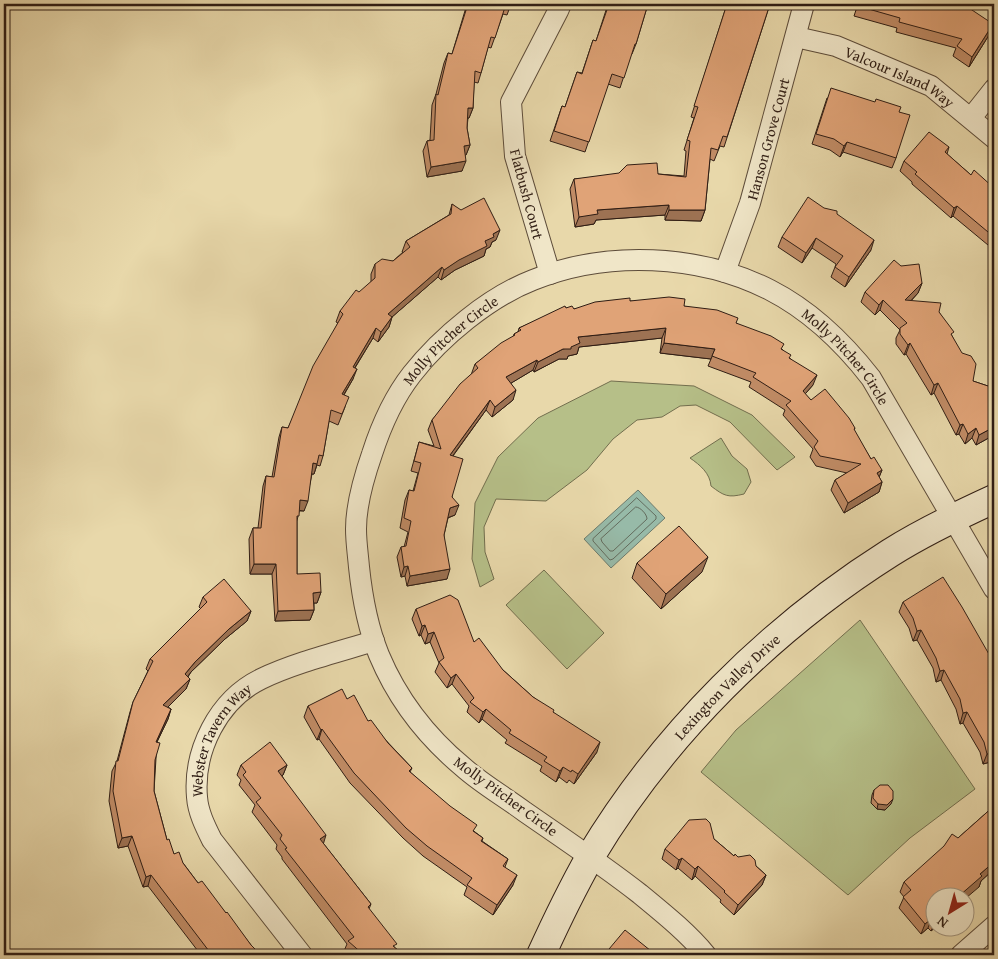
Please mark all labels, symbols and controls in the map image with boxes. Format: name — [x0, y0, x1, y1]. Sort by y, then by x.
street label: Valcour Island Way — [842, 40, 960, 112]
street label: Hanson Grove Court — [741, 75, 794, 202]
street label: Flatbush Court — [505, 146, 549, 242]
street label: Molly Pitcher Circle — [397, 290, 502, 389]
street label: Molly Pitcher Circle — [798, 303, 895, 409]
street label: Lexington Valley Drive — [669, 628, 784, 744]
street label: Webster Tavern Way — [186, 677, 256, 797]
street label: Molly Pitcher Circle — [450, 751, 562, 841]
north arrow — [926, 886, 976, 936]
text: N — [932, 911, 952, 933]

